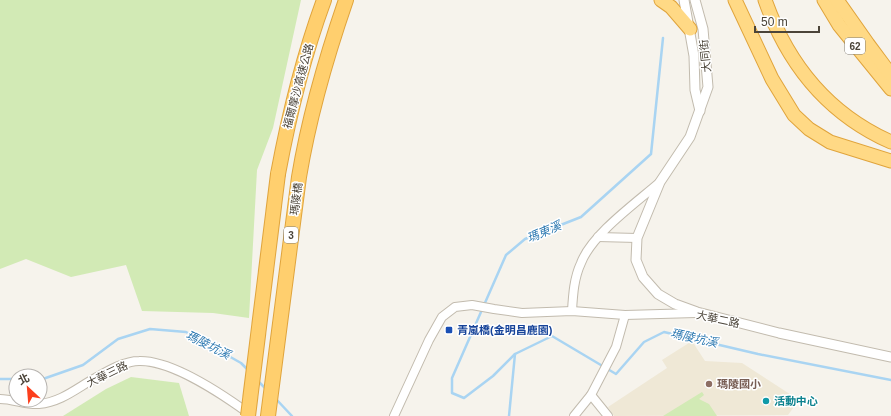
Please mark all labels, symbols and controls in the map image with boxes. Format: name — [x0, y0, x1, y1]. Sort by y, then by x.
scale bar — [755, 8, 819, 34]
text: 50 m — [761, 15, 788, 29]
road number: 62 — [845, 38, 865, 54]
street label: 大同街 — [697, 39, 713, 73]
street label: 福爾摩沙高速公路 — [281, 42, 315, 130]
street label: 瑪陵橋 — [288, 182, 304, 216]
water label: 瑪東溪 — [525, 218, 565, 245]
road number: 3 — [284, 227, 298, 243]
street label: 大華二路 — [695, 309, 741, 329]
place label: 青嵐橋(金明昌鹿園) — [457, 324, 553, 336]
marker: 青嵐橋(金明昌鹿園) — [444, 325, 454, 335]
water label: 瑪陵坑溪 — [669, 326, 721, 350]
water label: 瑪陵坑溪 — [183, 328, 234, 363]
street label: 大華三路 — [85, 359, 129, 389]
north arrow — [8, 368, 48, 408]
text: 北 — [16, 371, 31, 387]
place label: 瑪陵國小 — [717, 378, 761, 390]
marker: 瑪陵國小 — [704, 379, 714, 389]
place label: 活動中心 — [774, 395, 818, 407]
marker: 活動中心 — [761, 396, 771, 406]

